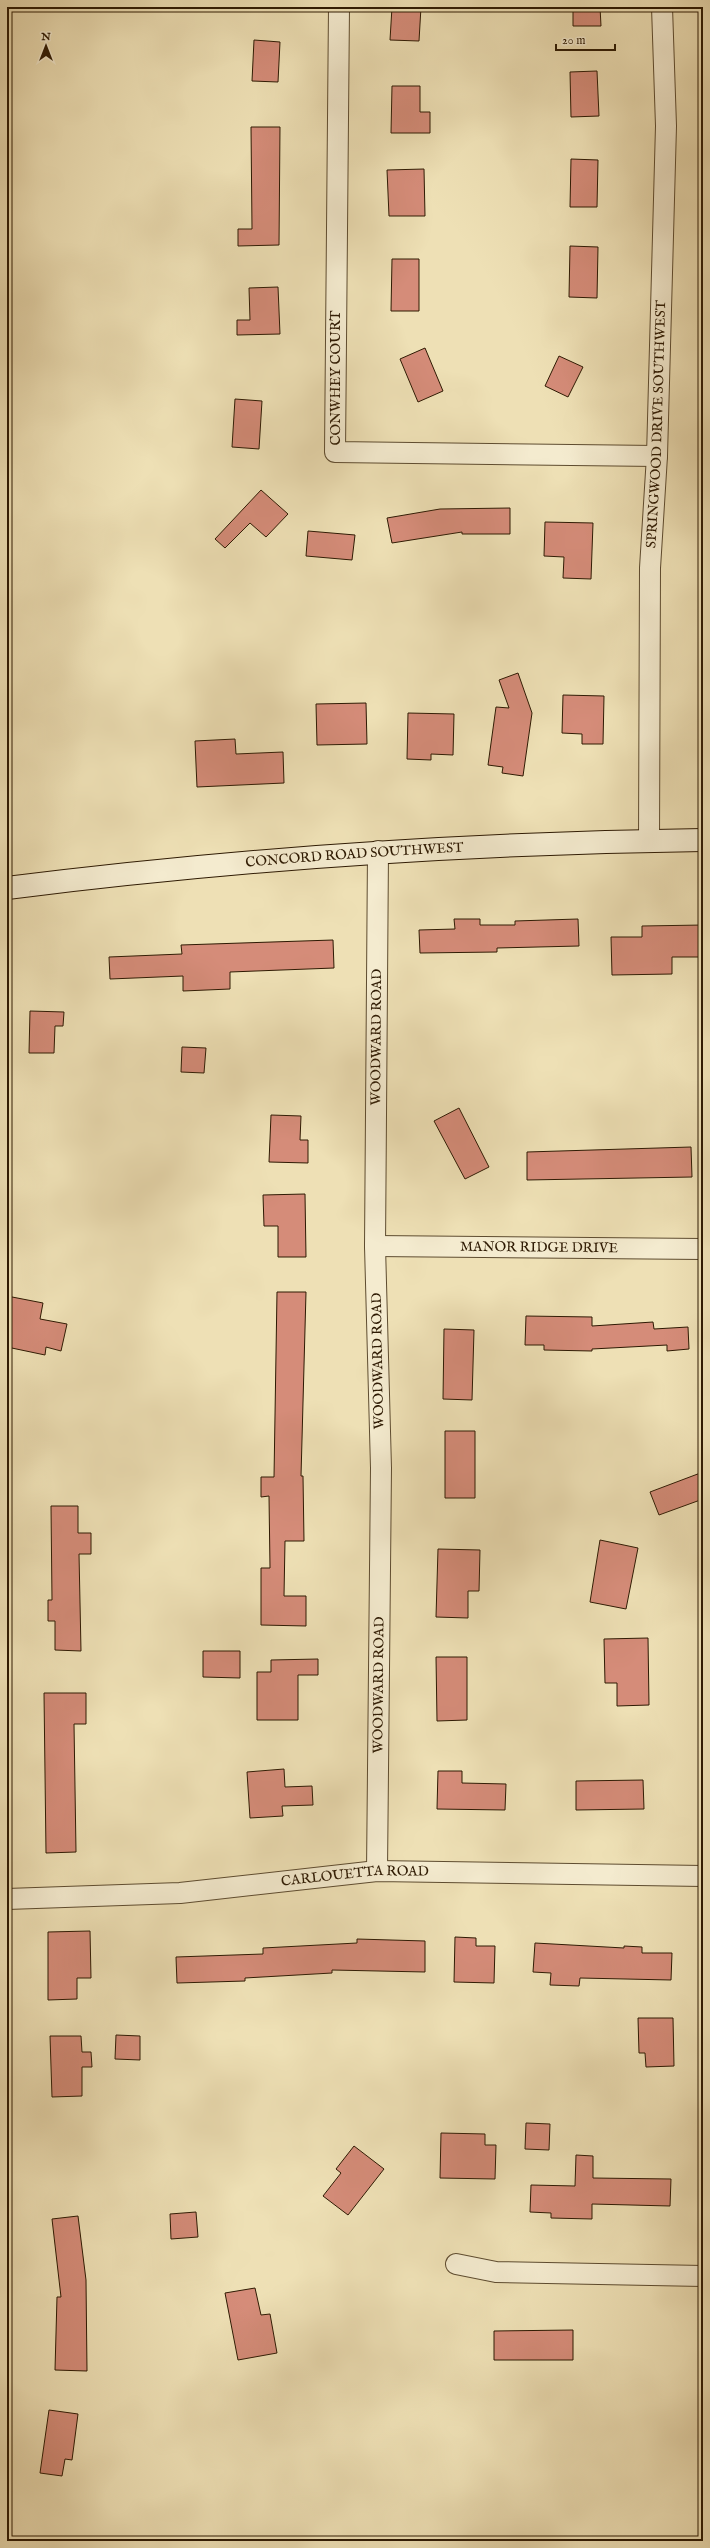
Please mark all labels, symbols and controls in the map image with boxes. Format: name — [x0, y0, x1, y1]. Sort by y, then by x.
north arrow — [26, 26, 66, 66]
scale bar — [556, 26, 615, 52]
text: N — [40, 30, 51, 44]
text: 20 m — [562, 33, 585, 48]
street label: SPRINGWOOD DRIVE SOUTHWEST — [642, 299, 670, 549]
street label: CONWHEY COURT — [327, 310, 345, 445]
street label: CONCORD ROAD SOUTHWEST — [245, 839, 465, 872]
street label: WOODWARD ROAD — [367, 969, 386, 1106]
street label: MANOR RIDGE DRIVE — [460, 1238, 618, 1257]
street label: WOODWARD ROAD — [368, 1292, 388, 1430]
street label: WOODWARD ROAD — [369, 1616, 389, 1754]
street label: CARLOUETTA ROAD — [280, 1862, 429, 1891]

